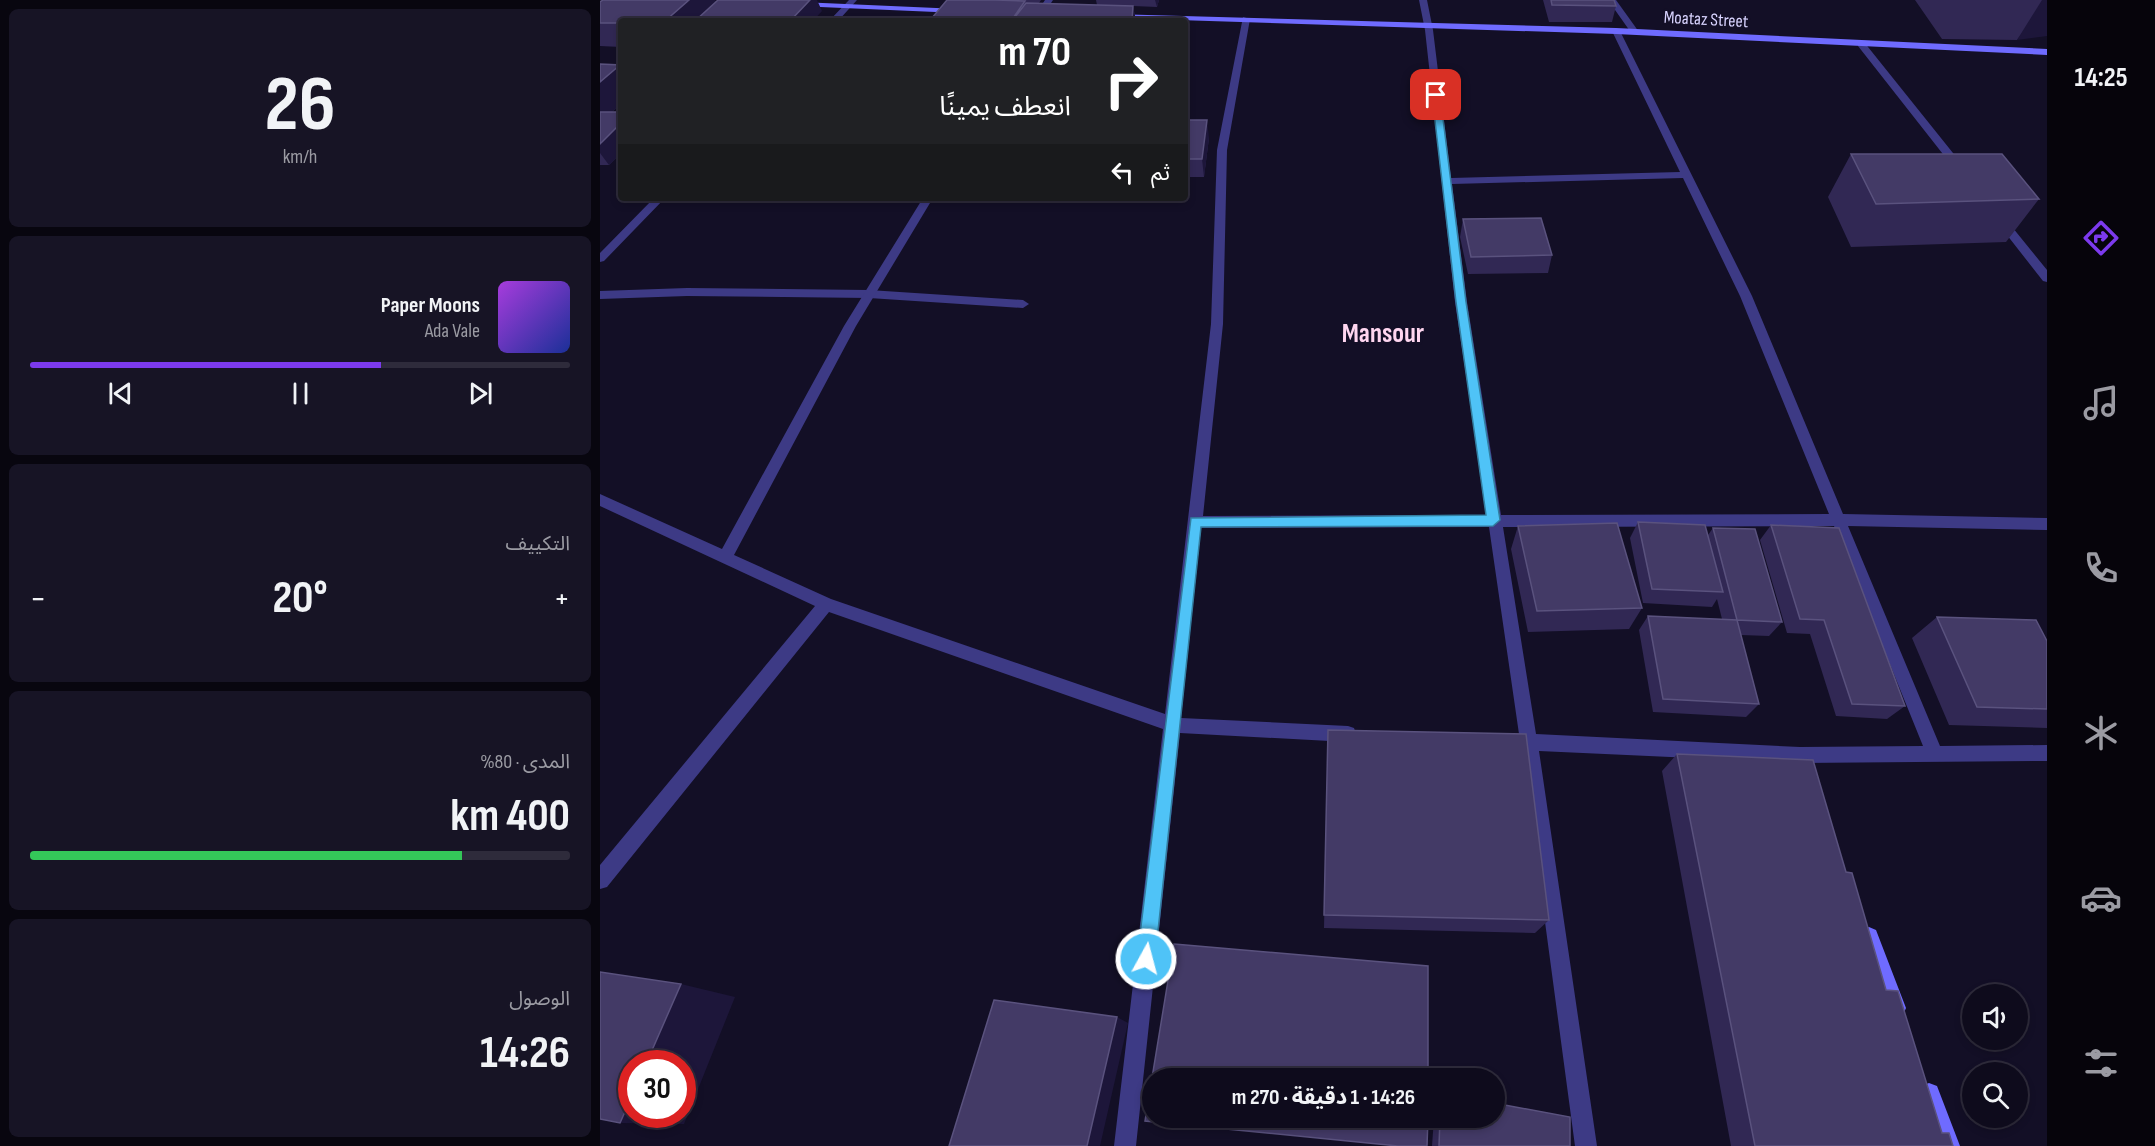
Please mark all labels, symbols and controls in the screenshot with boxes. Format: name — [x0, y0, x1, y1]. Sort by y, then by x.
street label: Moataz Street — [1663, 7, 1749, 32]
text: 70 m — [998, 27, 1071, 78]
icon: right — [1092, 42, 1170, 120]
text: 26 — [265, 59, 335, 152]
text: 14:25 — [2074, 62, 2128, 94]
pin — [1410, 69, 1461, 120]
icon: arrive — [1419, 78, 1452, 111]
text: انعطف يمينًا — [939, 91, 1071, 123]
text: km/h — [283, 145, 317, 169]
icon: left — [1106, 156, 1139, 189]
text: ثم — [1151, 160, 1170, 187]
icon: directions — [2080, 217, 2122, 259]
text: Paper Moons — [381, 292, 480, 319]
district label: Mansour — [1342, 318, 1424, 350]
text: Ada Vale — [425, 319, 480, 343]
icon: previous — [104, 377, 137, 410]
icon: pause — [284, 377, 317, 410]
icon: next — [464, 377, 497, 410]
icon: music — [2080, 382, 2122, 424]
text: التكييف — [506, 532, 570, 556]
icon: phone — [2080, 547, 2122, 589]
text: 20° — [272, 571, 328, 626]
text: − — [30, 579, 46, 619]
text: + — [554, 579, 570, 619]
icon: climate — [2080, 712, 2122, 754]
text: المدى · 80% — [480, 750, 570, 774]
text: 400 km — [450, 789, 570, 844]
icon: car — [2080, 877, 2122, 919]
position arrow — [1114, 927, 1178, 991]
map controls — [1962, 984, 2028, 1128]
button: sound — [1962, 984, 2028, 1050]
text: الوصول — [509, 987, 570, 1011]
text: 14:26 — [480, 1026, 570, 1081]
icon: filters — [2080, 1042, 2122, 1084]
speed limit sign: 30 — [618, 1050, 696, 1128]
button: search — [1962, 1062, 2028, 1128]
text: 14:26 · 1 دقيقة · 270 m — [1232, 1084, 1415, 1111]

